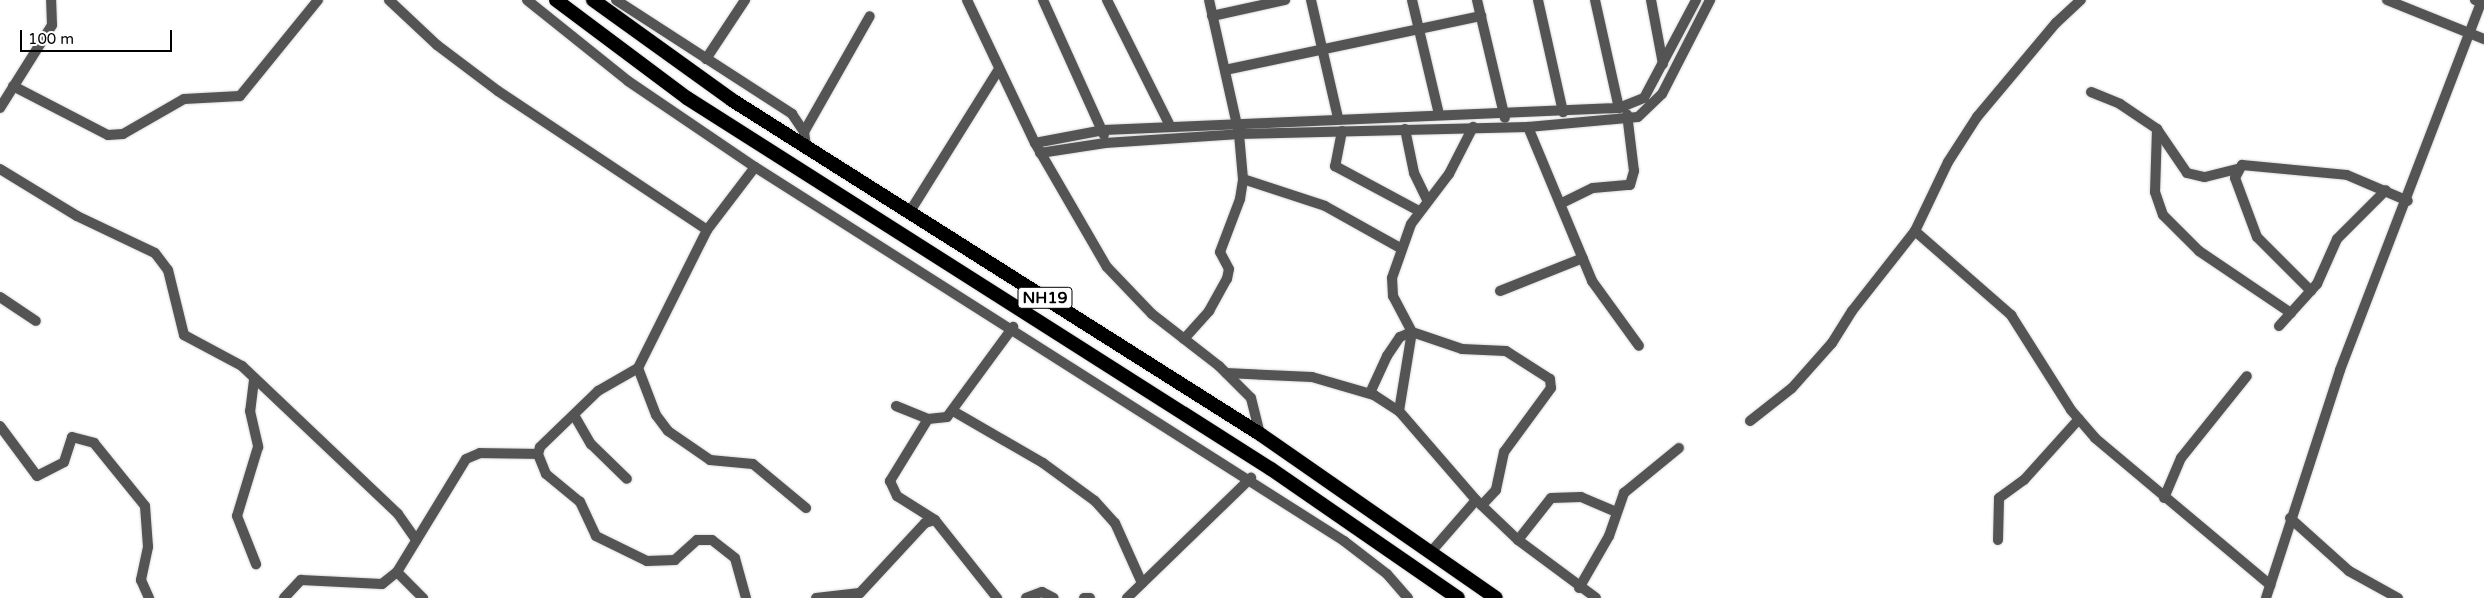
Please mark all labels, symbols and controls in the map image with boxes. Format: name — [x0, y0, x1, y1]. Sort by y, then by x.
scale bar — [22, 20, 175, 52]
text: 100 m — [28, 30, 74, 48]
road number: NH19 — [1016, 284, 1074, 312]

